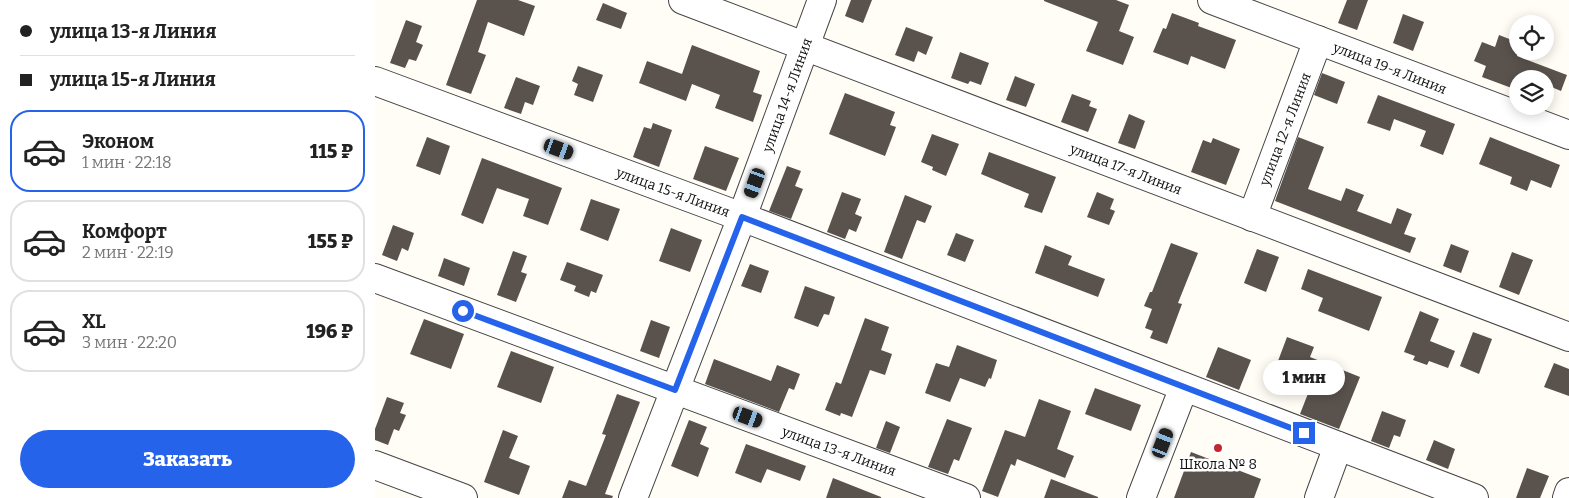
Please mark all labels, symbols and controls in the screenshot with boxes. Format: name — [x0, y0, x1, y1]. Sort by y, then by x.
map controls — [1509, 15, 1554, 115]
button: locate — [1509, 15, 1554, 60]
text: улица 13-я Линия — [50, 20, 216, 43]
street label: улица 14-я Линия — [759, 36, 816, 155]
street label: улица 19-я Линия — [1330, 39, 1449, 98]
text: улица 15-я Линия — [50, 68, 216, 91]
street label: улица 12-я Линия — [1256, 70, 1315, 189]
button: layers — [1509, 70, 1554, 115]
icon: car — [22, 129, 67, 174]
text: Эконом — [82, 130, 154, 153]
car — [542, 137, 575, 161]
text: 115 ₽ — [310, 140, 353, 163]
street label: улица 17-я Линия — [1067, 140, 1184, 199]
text: 1 мин · 22:18 — [82, 153, 172, 172]
street label: улица 15-я Линия — [613, 164, 732, 221]
car — [742, 166, 767, 200]
icon: car — [22, 219, 67, 264]
text: Комфорт — [82, 220, 167, 243]
text: 155 ₽ — [308, 230, 353, 253]
text: 2 мин · 22:19 — [82, 243, 174, 262]
route start — [452, 300, 474, 322]
icon: car — [22, 309, 67, 354]
text: XL — [82, 310, 106, 333]
text: 196 ₽ — [306, 320, 353, 343]
text: 3 мин · 22:20 — [82, 333, 177, 352]
callout: 1 мин — [1263, 360, 1345, 396]
text: 1 мин — [1282, 368, 1326, 387]
car — [731, 405, 764, 429]
route end — [1293, 422, 1315, 444]
street label: улица 13-я Линия — [779, 423, 898, 480]
car — [1150, 426, 1175, 460]
button: Заказать — [20, 430, 355, 488]
marker: Школа № 8 — [1212, 442, 1224, 454]
place label: Школа № 8 — [1179, 456, 1257, 473]

